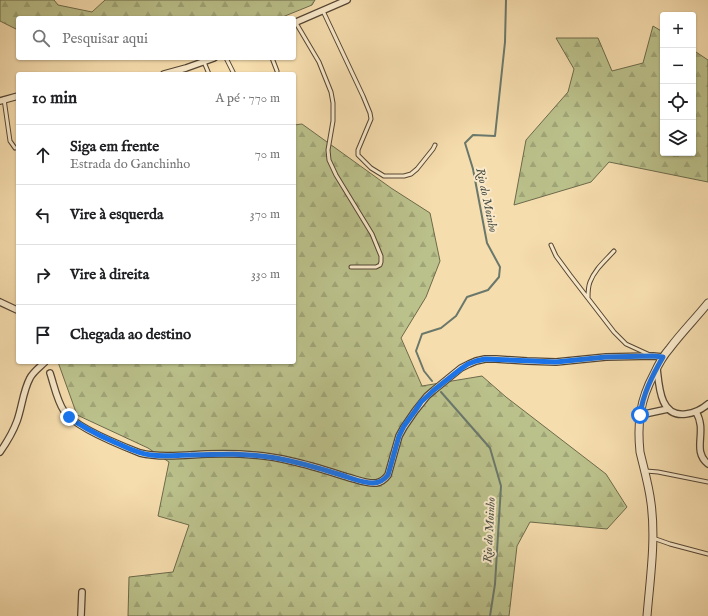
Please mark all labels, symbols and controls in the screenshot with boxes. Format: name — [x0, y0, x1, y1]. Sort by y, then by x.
map controls — [660, 12, 696, 156]
button: + — [660, 12, 696, 48]
search box — [16, 16, 296, 60]
icon: search — [30, 27, 52, 49]
text: Pesquisar aqui — [62, 29, 148, 48]
button: − — [660, 48, 696, 84]
button: locate — [660, 84, 696, 120]
text: 10 min — [32, 88, 77, 109]
text: A pé · 770 m — [215, 90, 280, 107]
button: layers — [660, 120, 696, 156]
text: Siga em frente — [70, 137, 159, 156]
icon: ahead — [32, 144, 54, 166]
text: 70 m — [255, 146, 280, 163]
text: Estrada do Ganchinho — [70, 156, 190, 173]
water label: Rio do Moinho — [472, 166, 501, 234]
icon: left — [32, 204, 54, 226]
text: Vire à esquerda — [70, 205, 163, 224]
text: 370 m — [250, 206, 280, 223]
icon: right — [32, 264, 54, 286]
text: Vire à direita — [70, 265, 149, 284]
text: 330 m — [251, 266, 280, 283]
icon: arrive — [32, 324, 54, 346]
text: Chegada ao destino — [70, 325, 191, 344]
route start — [631, 406, 649, 424]
route end — [60, 408, 78, 426]
water label: Rio do Moinho — [480, 497, 499, 563]

